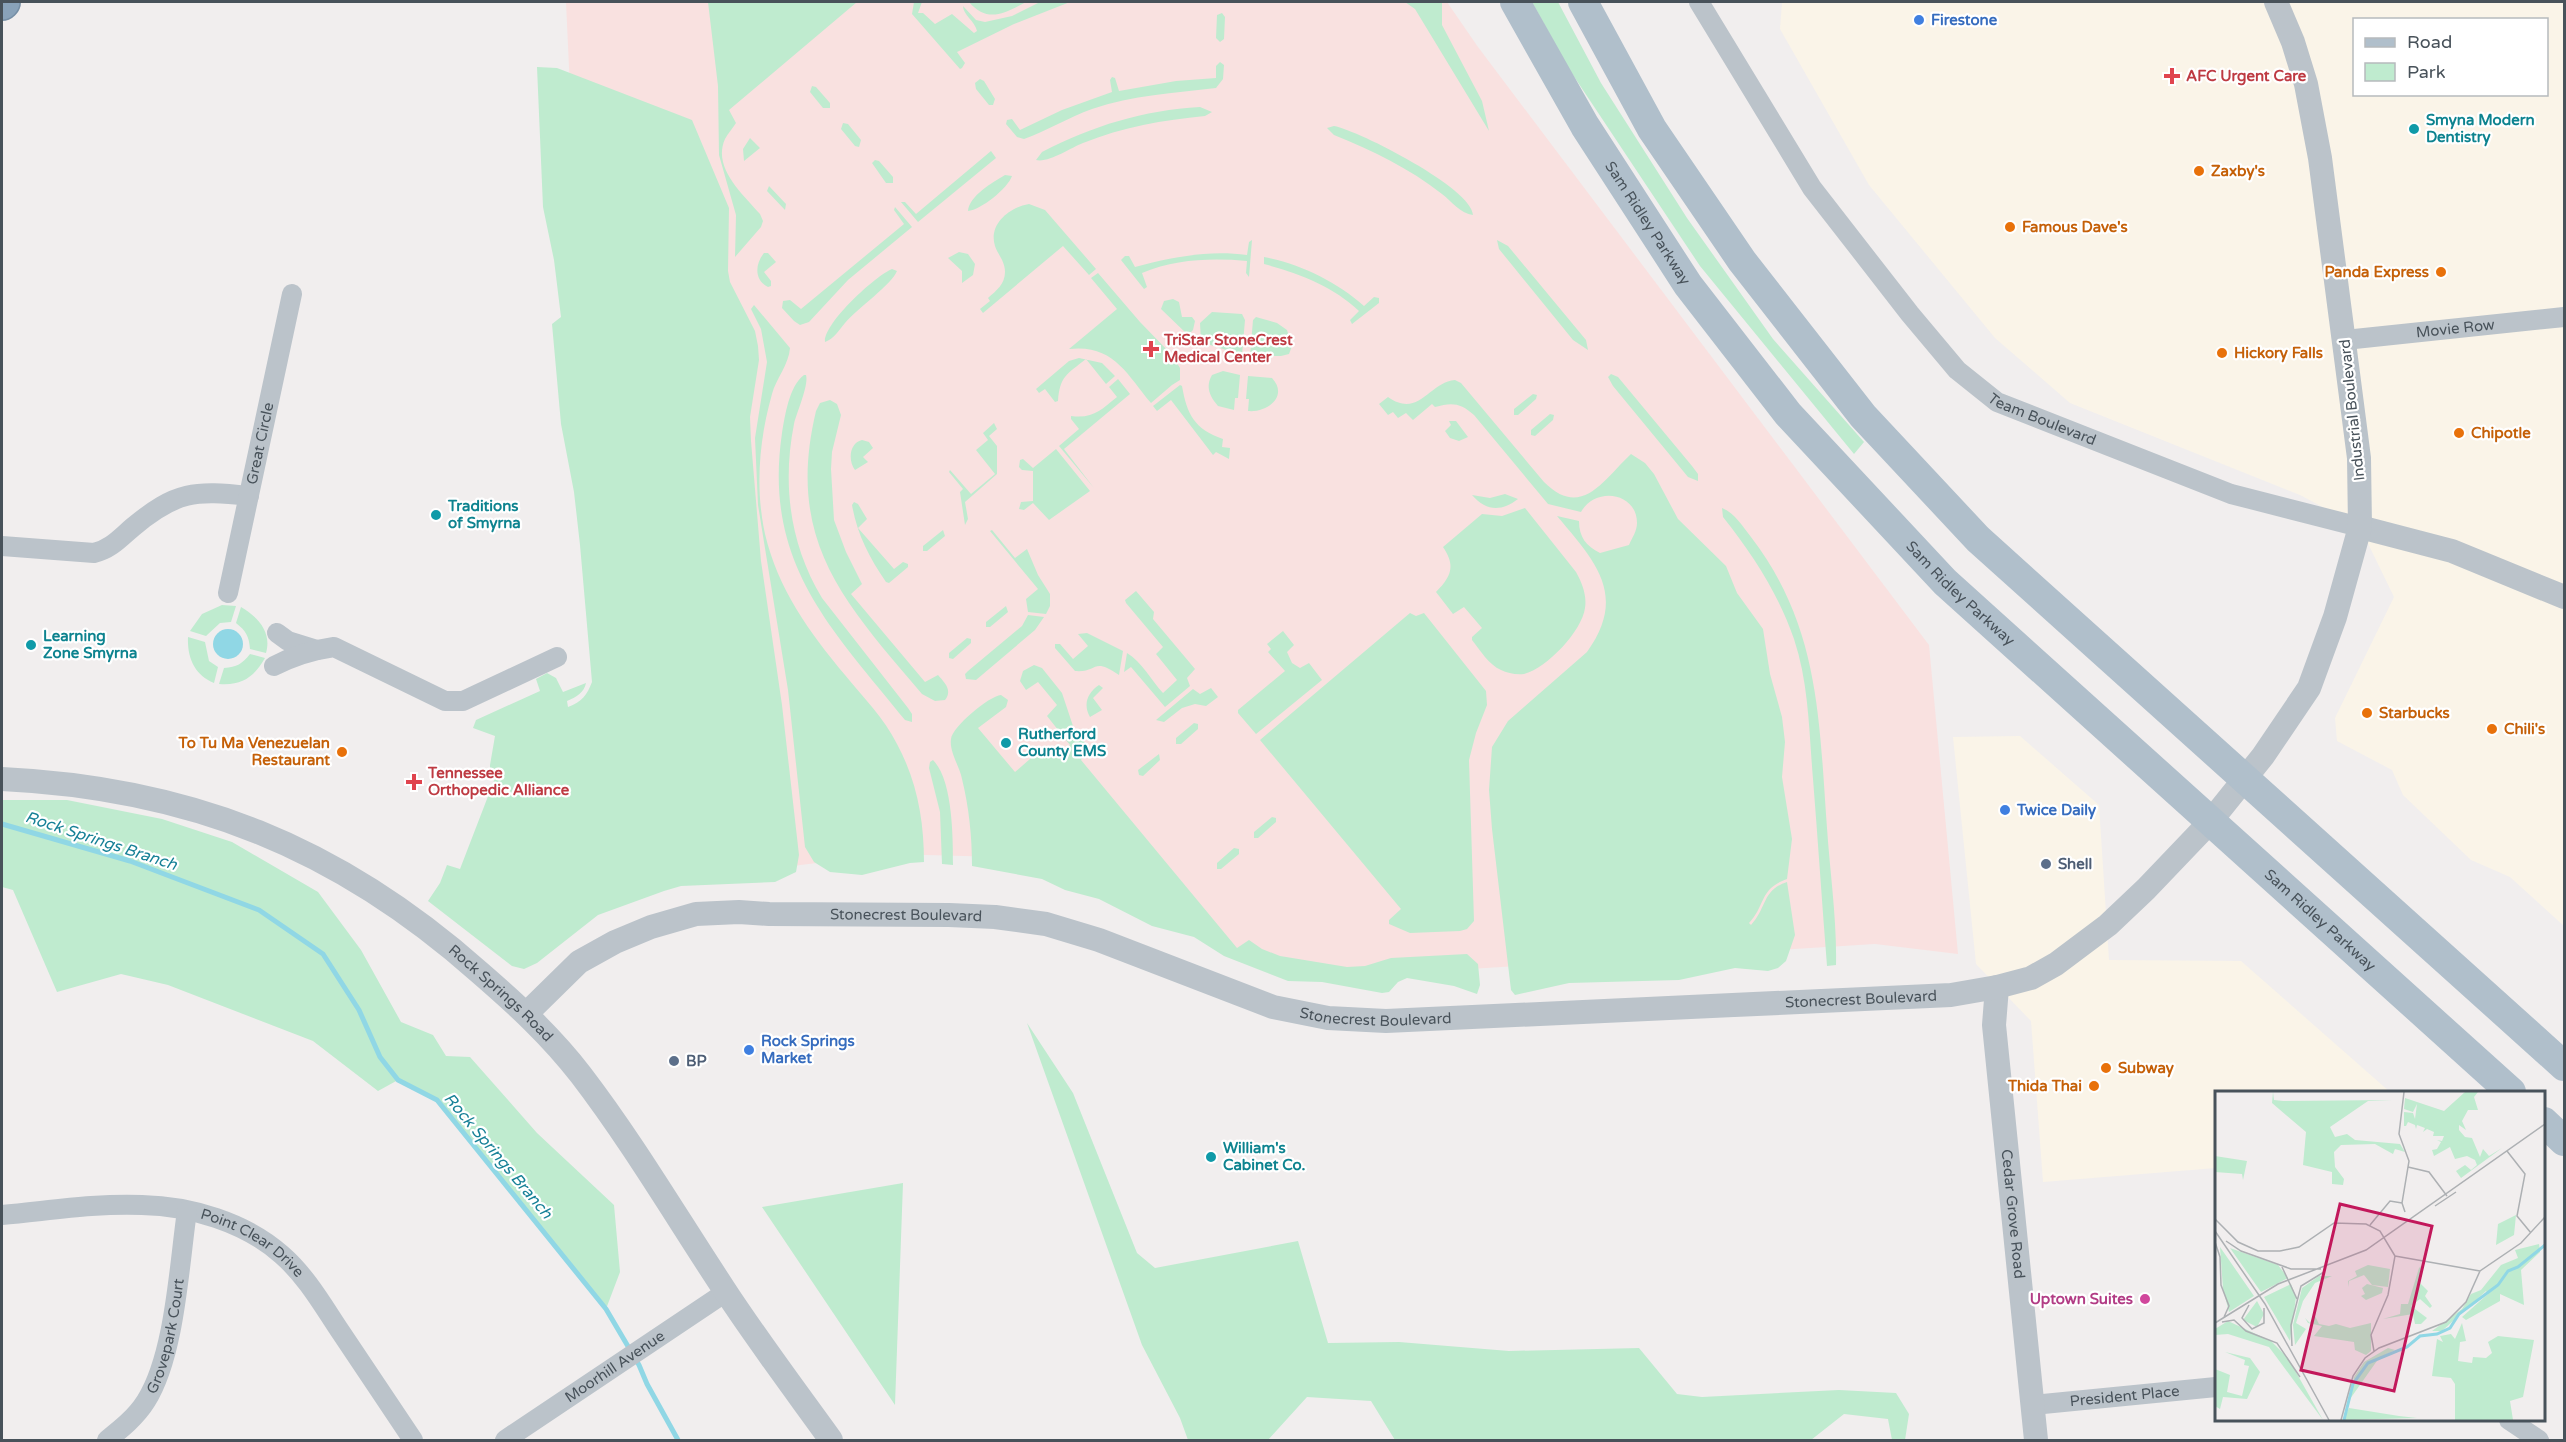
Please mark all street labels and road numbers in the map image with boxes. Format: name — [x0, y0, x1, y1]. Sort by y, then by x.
street label: Sam Ridley Parkway — [1601, 158, 1694, 288]
street label: Movie Row — [2415, 315, 2496, 341]
street label: Industrial Boulevard — [2336, 338, 2368, 482]
street label: Team Boulevard — [1984, 389, 2099, 449]
street label: Great Circle — [243, 401, 278, 486]
street label: Sam Ridley Parkway — [1902, 537, 2018, 649]
street label: Sam Ridley Parkway — [2261, 865, 2380, 975]
street label: Stonecrest Boulevard — [830, 905, 982, 925]
street label: Rock Springs Road — [445, 941, 557, 1045]
street label: Stonecrest Boulevard — [1785, 987, 1937, 1012]
street label: Stonecrest Boulevard — [1298, 1004, 1452, 1030]
street label: Cedar Grove Road — [1998, 1148, 2029, 1280]
street label: Point Clear Drive — [199, 1205, 308, 1281]
street label: Grovepark Court — [143, 1277, 188, 1397]
street label: Moorhill Avenue — [561, 1327, 668, 1406]
street label: President Place — [2069, 1382, 2180, 1410]

